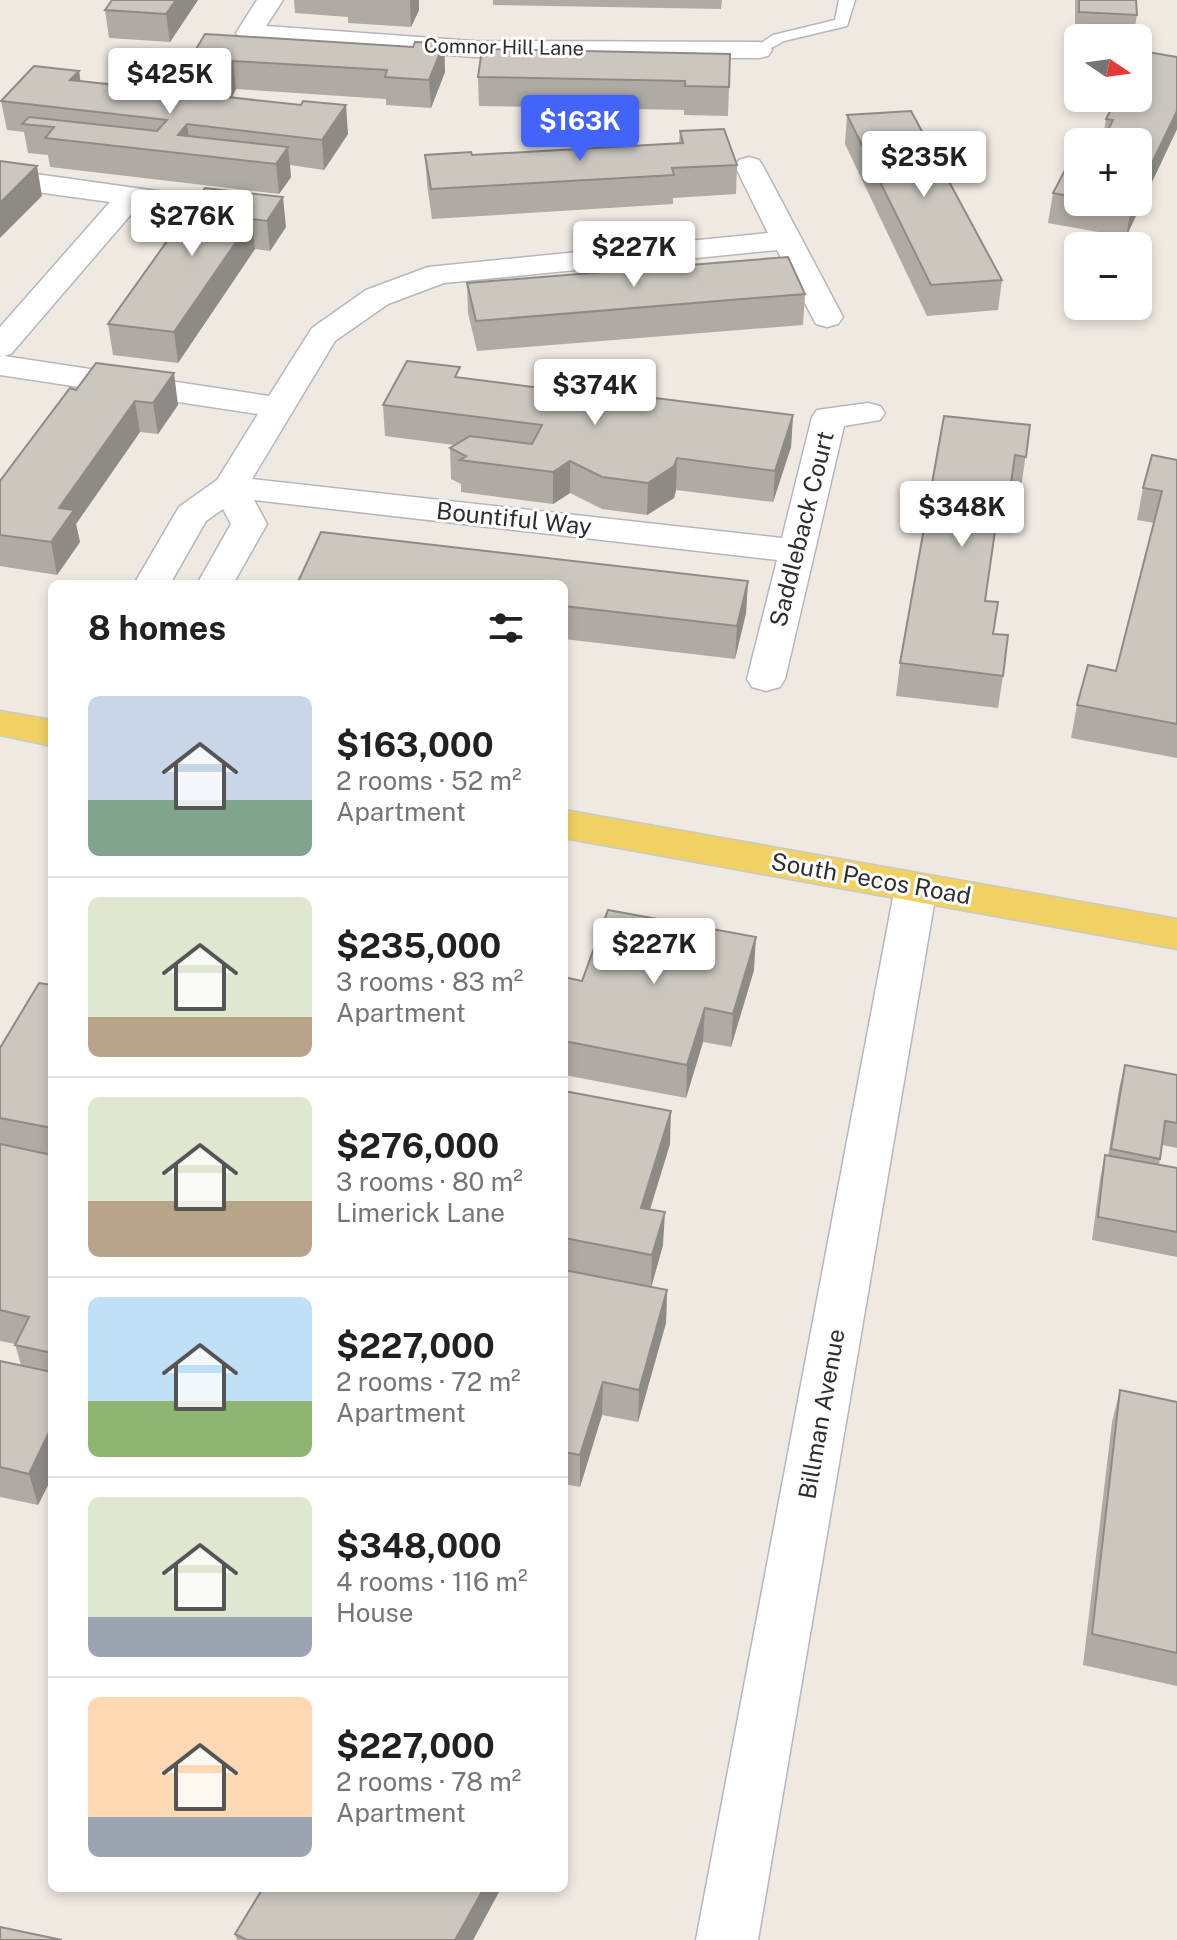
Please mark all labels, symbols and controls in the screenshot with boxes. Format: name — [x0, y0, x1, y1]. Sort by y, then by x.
north arrow — [1064, 24, 1152, 112]
map controls — [1064, 24, 1152, 320]
street label: Comnor Hill Lane — [424, 34, 584, 60]
pin: $425K — [114, 48, 226, 116]
text: $425K — [126, 58, 214, 89]
pin: $163K — [524, 95, 636, 163]
text: $163K — [539, 105, 621, 136]
button: + — [1064, 128, 1152, 216]
pin: $235K — [868, 131, 980, 199]
text: $235K — [880, 141, 968, 172]
pin: $276K — [136, 190, 248, 258]
text: $276K — [149, 200, 235, 231]
pin: $227K — [578, 221, 690, 289]
text: $227K — [591, 231, 677, 262]
button: − — [1064, 232, 1152, 320]
pin: $374K — [539, 359, 651, 427]
text: $374K — [552, 369, 638, 400]
street label: Saddleback Court — [763, 428, 839, 629]
pin: $348K — [906, 481, 1018, 549]
text: $348K — [918, 491, 1006, 522]
street label: Bountiful Way — [435, 496, 593, 540]
icon: filters — [484, 606, 528, 650]
text: 8 homes — [88, 608, 226, 648]
text: $163,000 — [336, 725, 494, 765]
icon: home — [152, 728, 248, 824]
text: 2 rooms · 52 m² — [336, 765, 522, 796]
text: Apartment — [336, 796, 466, 827]
street label: South Pecos Road — [769, 847, 973, 909]
pin: $227K — [598, 918, 710, 986]
text: $235,000 — [336, 926, 501, 966]
text: $227K — [611, 928, 697, 959]
icon: home — [152, 929, 248, 1025]
text: 3 rooms · 83 m² — [336, 966, 523, 997]
text: Apartment — [336, 997, 466, 1028]
text: $276,000 — [336, 1126, 499, 1166]
icon: home — [152, 1129, 248, 1225]
text: 3 rooms · 80 m² — [336, 1166, 523, 1197]
text: Limerick Lane — [336, 1197, 505, 1228]
text: $227,000 — [336, 1326, 495, 1366]
street label: Billman Avenue — [792, 1327, 850, 1501]
icon: home — [152, 1329, 248, 1425]
text: 2 rooms · 72 m² — [336, 1366, 521, 1397]
text: Apartment — [336, 1397, 466, 1428]
text: $348,000 — [336, 1526, 502, 1566]
icon: home — [152, 1529, 248, 1625]
text: 4 rooms · 116 m² — [336, 1566, 528, 1597]
text: House — [336, 1597, 413, 1628]
text: $227,000 — [336, 1726, 495, 1766]
icon: home — [152, 1729, 248, 1825]
text: 2 rooms · 78 m² — [336, 1766, 521, 1797]
text: Apartment — [336, 1797, 466, 1828]

